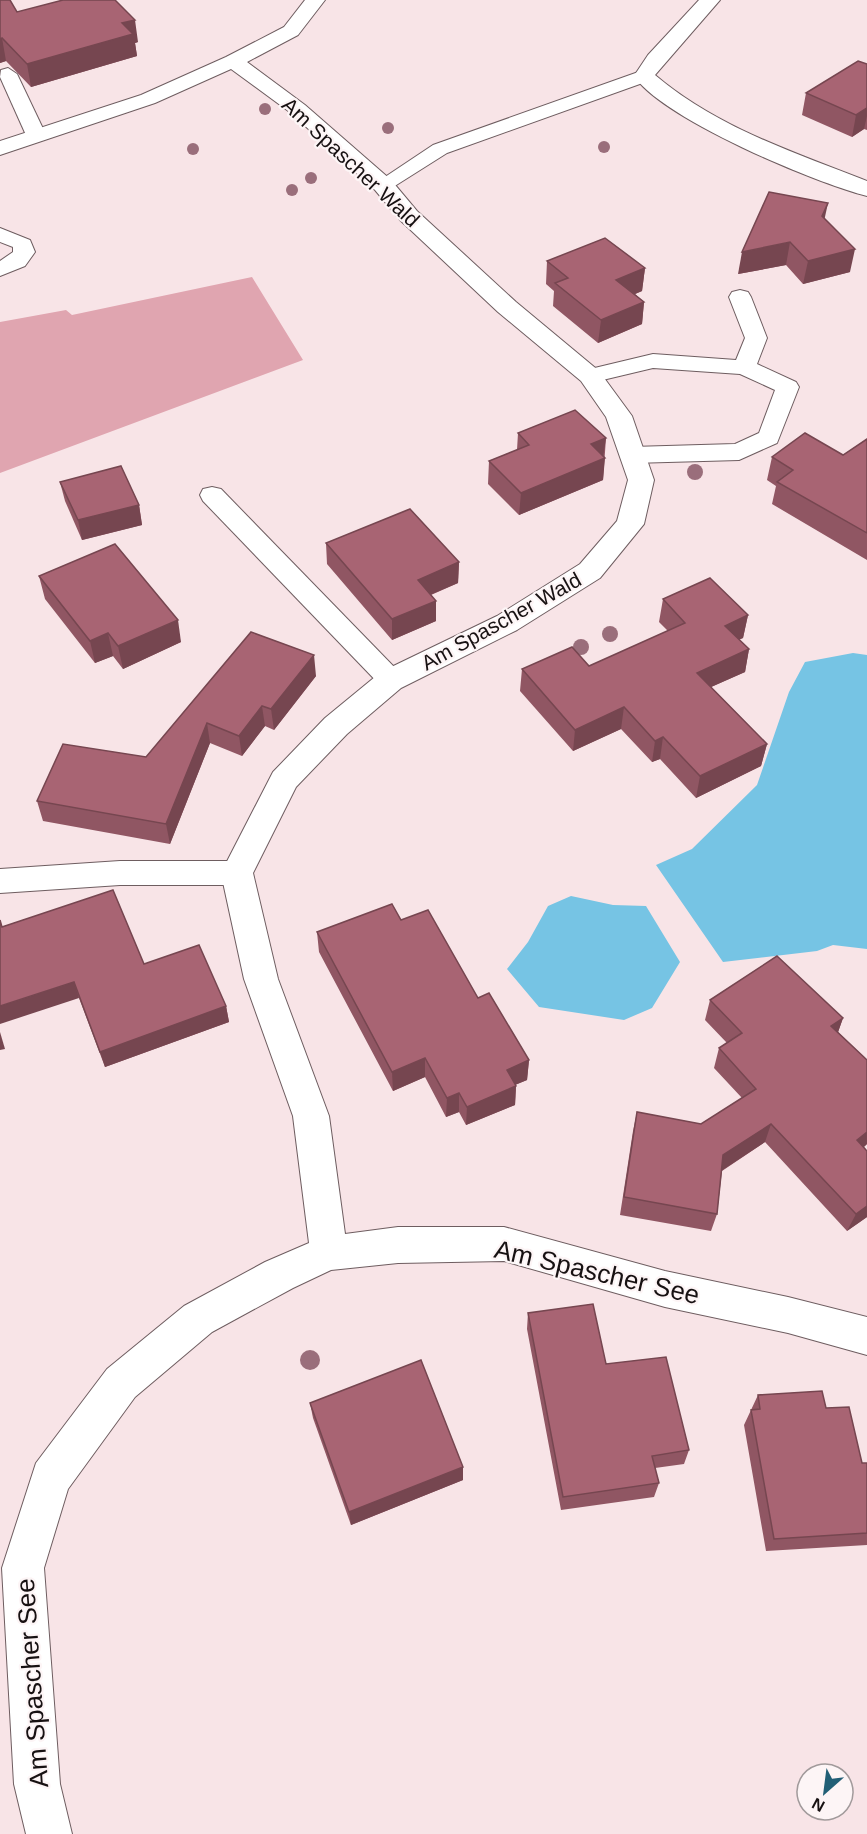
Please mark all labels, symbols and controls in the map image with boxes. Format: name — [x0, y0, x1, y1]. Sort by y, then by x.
street label: Am Spascher Wald — [278, 93, 424, 231]
street label: Am Spascher Wald — [417, 568, 585, 674]
street label: Am Spascher See — [492, 1234, 702, 1310]
street label: Am Spascher See — [10, 1577, 54, 1789]
north arrow — [795, 1762, 855, 1822]
text: N — [809, 1795, 827, 1815]

